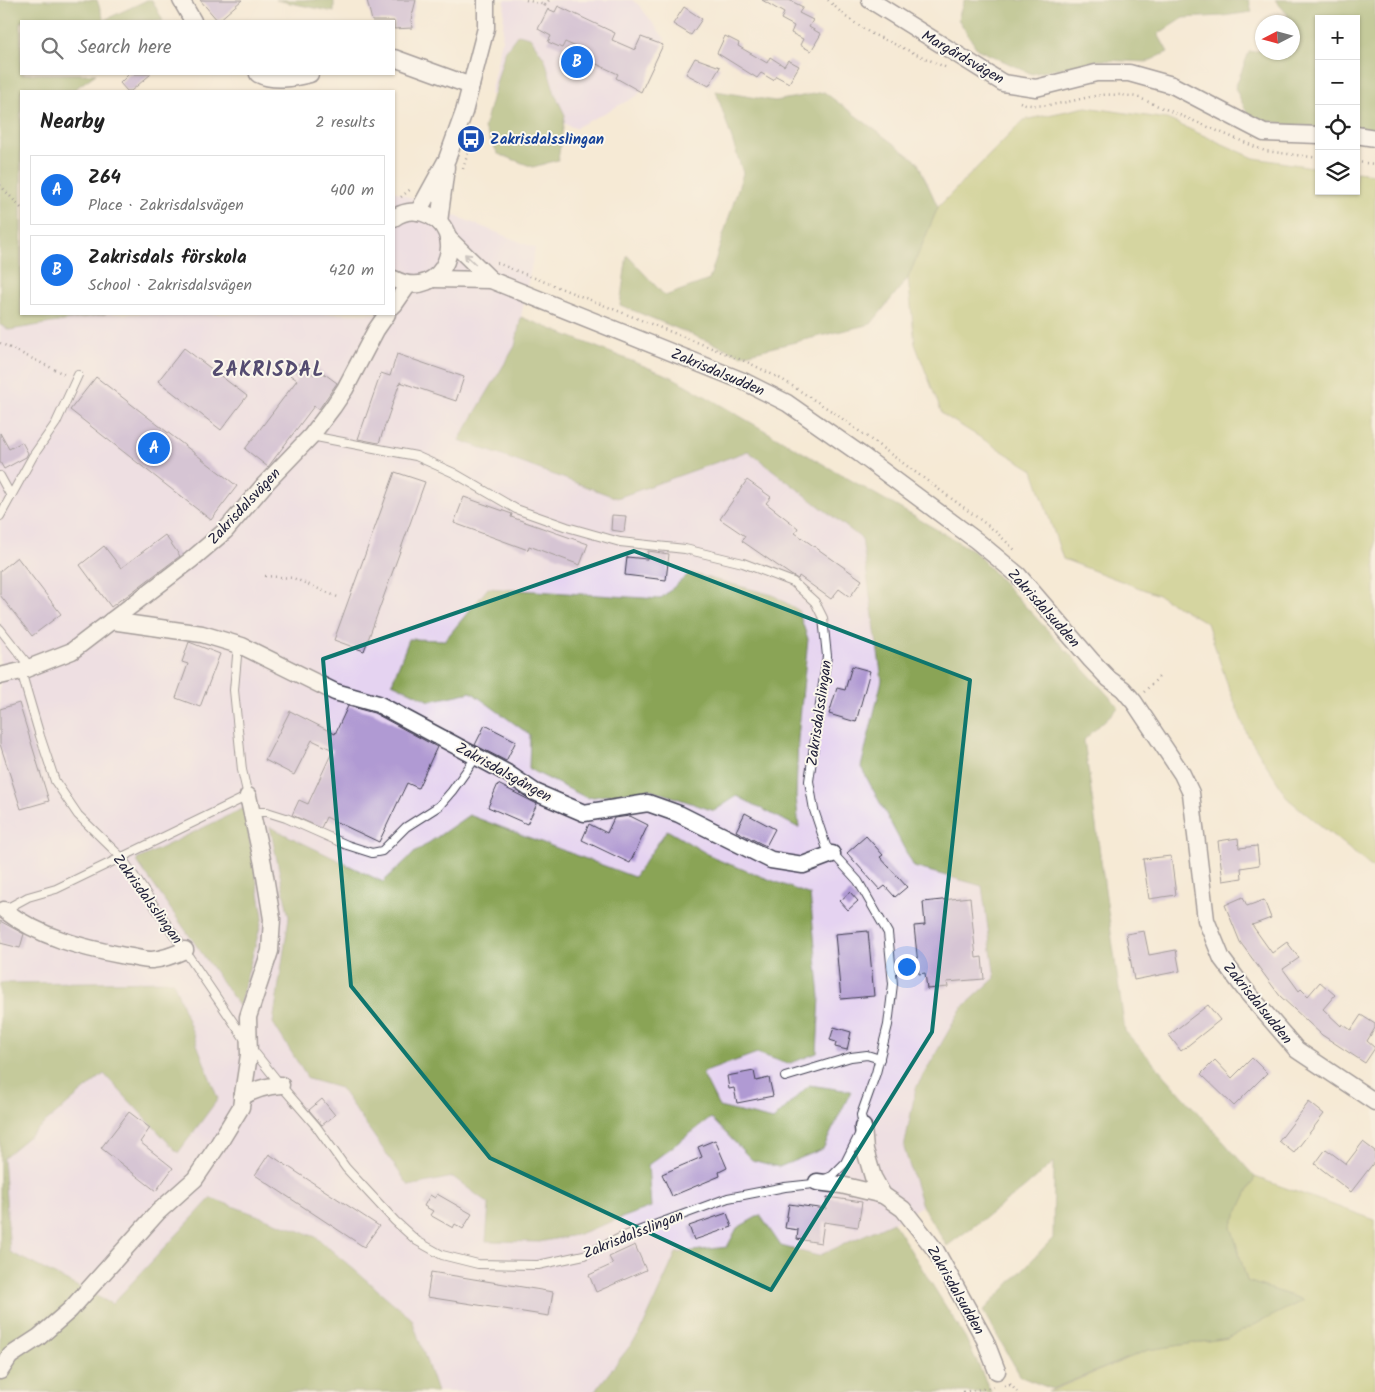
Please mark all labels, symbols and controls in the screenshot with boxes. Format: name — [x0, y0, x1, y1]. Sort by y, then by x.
north arrow — [1255, 15, 1300, 60]
map controls — [1315, 15, 1360, 195]
button: + — [1315, 15, 1360, 60]
search box — [20, 20, 395, 75]
street label: Margårdsvägen — [917, 24, 1008, 91]
text: Search here — [78, 33, 172, 63]
icon: search — [38, 34, 66, 62]
pin: B — [561, 43, 593, 81]
button: − — [1315, 60, 1360, 105]
button: locate — [1315, 105, 1360, 150]
text: Nearby — [40, 106, 105, 139]
text: 2 results — [315, 110, 375, 135]
bus stop icon: Zakrisdalsslingan — [456, 124, 486, 154]
place label: Zakrisdalsslingan — [490, 128, 604, 152]
button: layers — [1315, 150, 1360, 195]
text: Z64 — [88, 163, 121, 193]
text: A — [52, 178, 62, 203]
text: 400 m — [330, 178, 374, 203]
text: Place · Zakrisdalsvägen — [88, 193, 244, 218]
text: Zakrisdals förskola — [88, 243, 247, 273]
one-way arrow — [463, 253, 476, 265]
text: B — [52, 258, 62, 283]
text: 420 m — [329, 258, 374, 283]
text: School · Zakrisdalsvägen — [88, 273, 252, 298]
street label: Zakrisdalsudden — [667, 342, 768, 403]
district label: ZAKRISDAL — [212, 355, 324, 387]
pin: A — [138, 429, 170, 467]
street label: Zakrisdalsvägen — [202, 463, 287, 551]
street label: Zakrisdalsudden — [1001, 564, 1086, 654]
street label: Zakrisdalsslingan — [801, 659, 839, 768]
street label: Zakrisdalsgången — [451, 736, 556, 809]
street label: Zakrisdalsslingan — [106, 849, 188, 950]
your location — [894, 954, 920, 980]
street label: Zakrisdalsudden — [1216, 957, 1298, 1050]
street label: Zakrisdalsslingan — [579, 1204, 687, 1266]
street label: Zakrisdalsudden — [920, 1241, 990, 1340]

